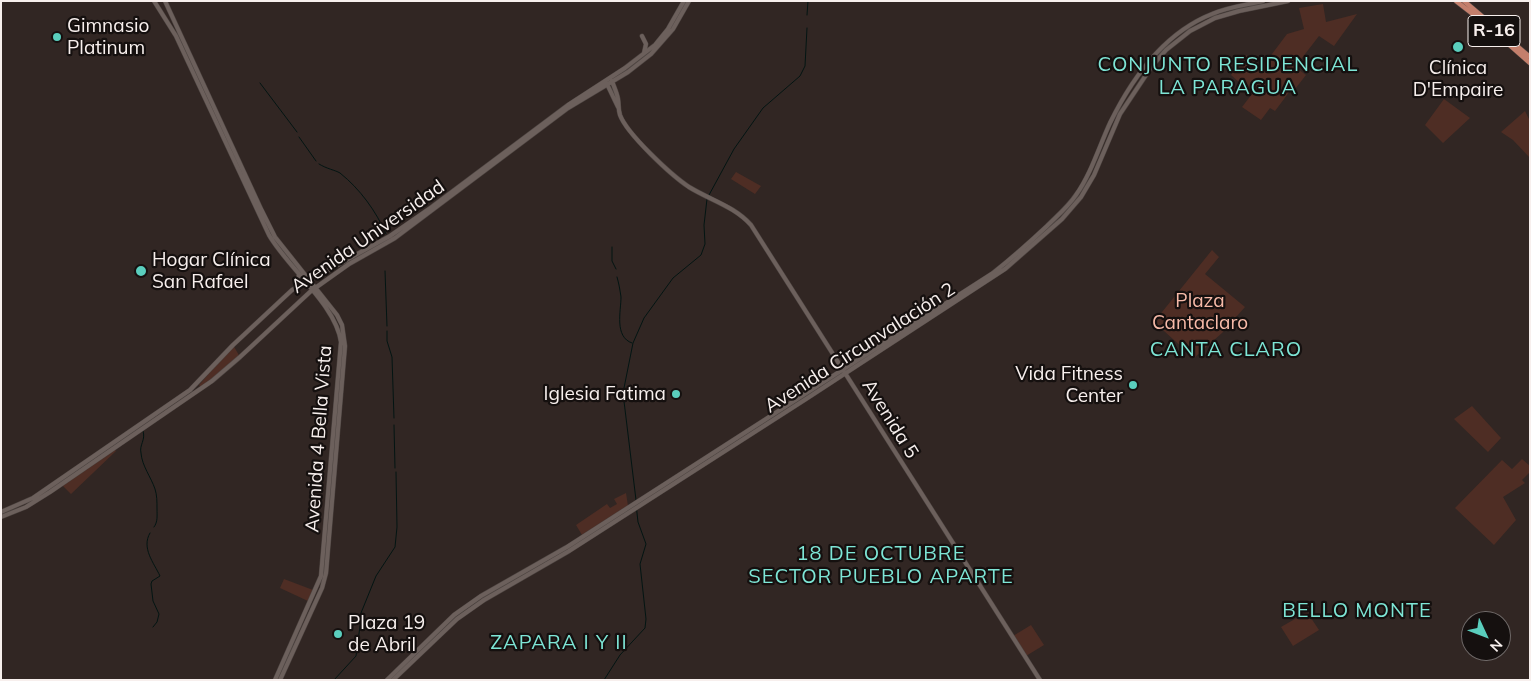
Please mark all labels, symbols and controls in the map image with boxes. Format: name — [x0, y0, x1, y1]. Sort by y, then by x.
place label: Gimnasio Platinum — [67, 15, 149, 59]
road number: R-16 — [1468, 16, 1520, 46]
marker: Gimnasio Platinum — [51, 31, 63, 43]
marker: Clínica D'Empaire — [1451, 40, 1465, 54]
district label: CONJUNTO RESIDENCIAL LA PARAGUA — [1095, 53, 1361, 100]
place label: Clínica D'Empaire — [1413, 57, 1503, 101]
street label: Avenida Universidad — [287, 175, 449, 299]
place label: Hogar Clínica San Rafael — [152, 249, 271, 293]
marker: Hogar Clínica San Rafael — [134, 264, 148, 278]
street label: Avenida Circunvalación 2 — [761, 278, 959, 418]
park label: Plaza Cantaclaro — [1152, 290, 1248, 334]
district label: CANTA CLARO — [1148, 338, 1304, 362]
street label: Avenida 4 Bella Vista — [301, 345, 337, 533]
place label: Vida Fitness Center — [1015, 363, 1123, 407]
street label: Avenida 5 — [857, 375, 923, 463]
marker: Vida Fitness Center — [1127, 379, 1139, 391]
place label: Iglesia Fatima — [544, 383, 666, 405]
marker: Iglesia Fatima — [670, 388, 682, 400]
district label: 18 DE OCTUBRE SECTOR PUEBLO APARTE — [746, 542, 1016, 589]
district label: BELLO MONTE — [1281, 599, 1433, 623]
north arrow — [1461, 611, 1511, 661]
place label: Plaza 19 de Abril — [348, 612, 425, 656]
marker: Plaza 19 de Abril — [332, 628, 344, 640]
district label: ZAPARA I Y II — [489, 631, 629, 655]
text: N — [1486, 636, 1506, 656]

